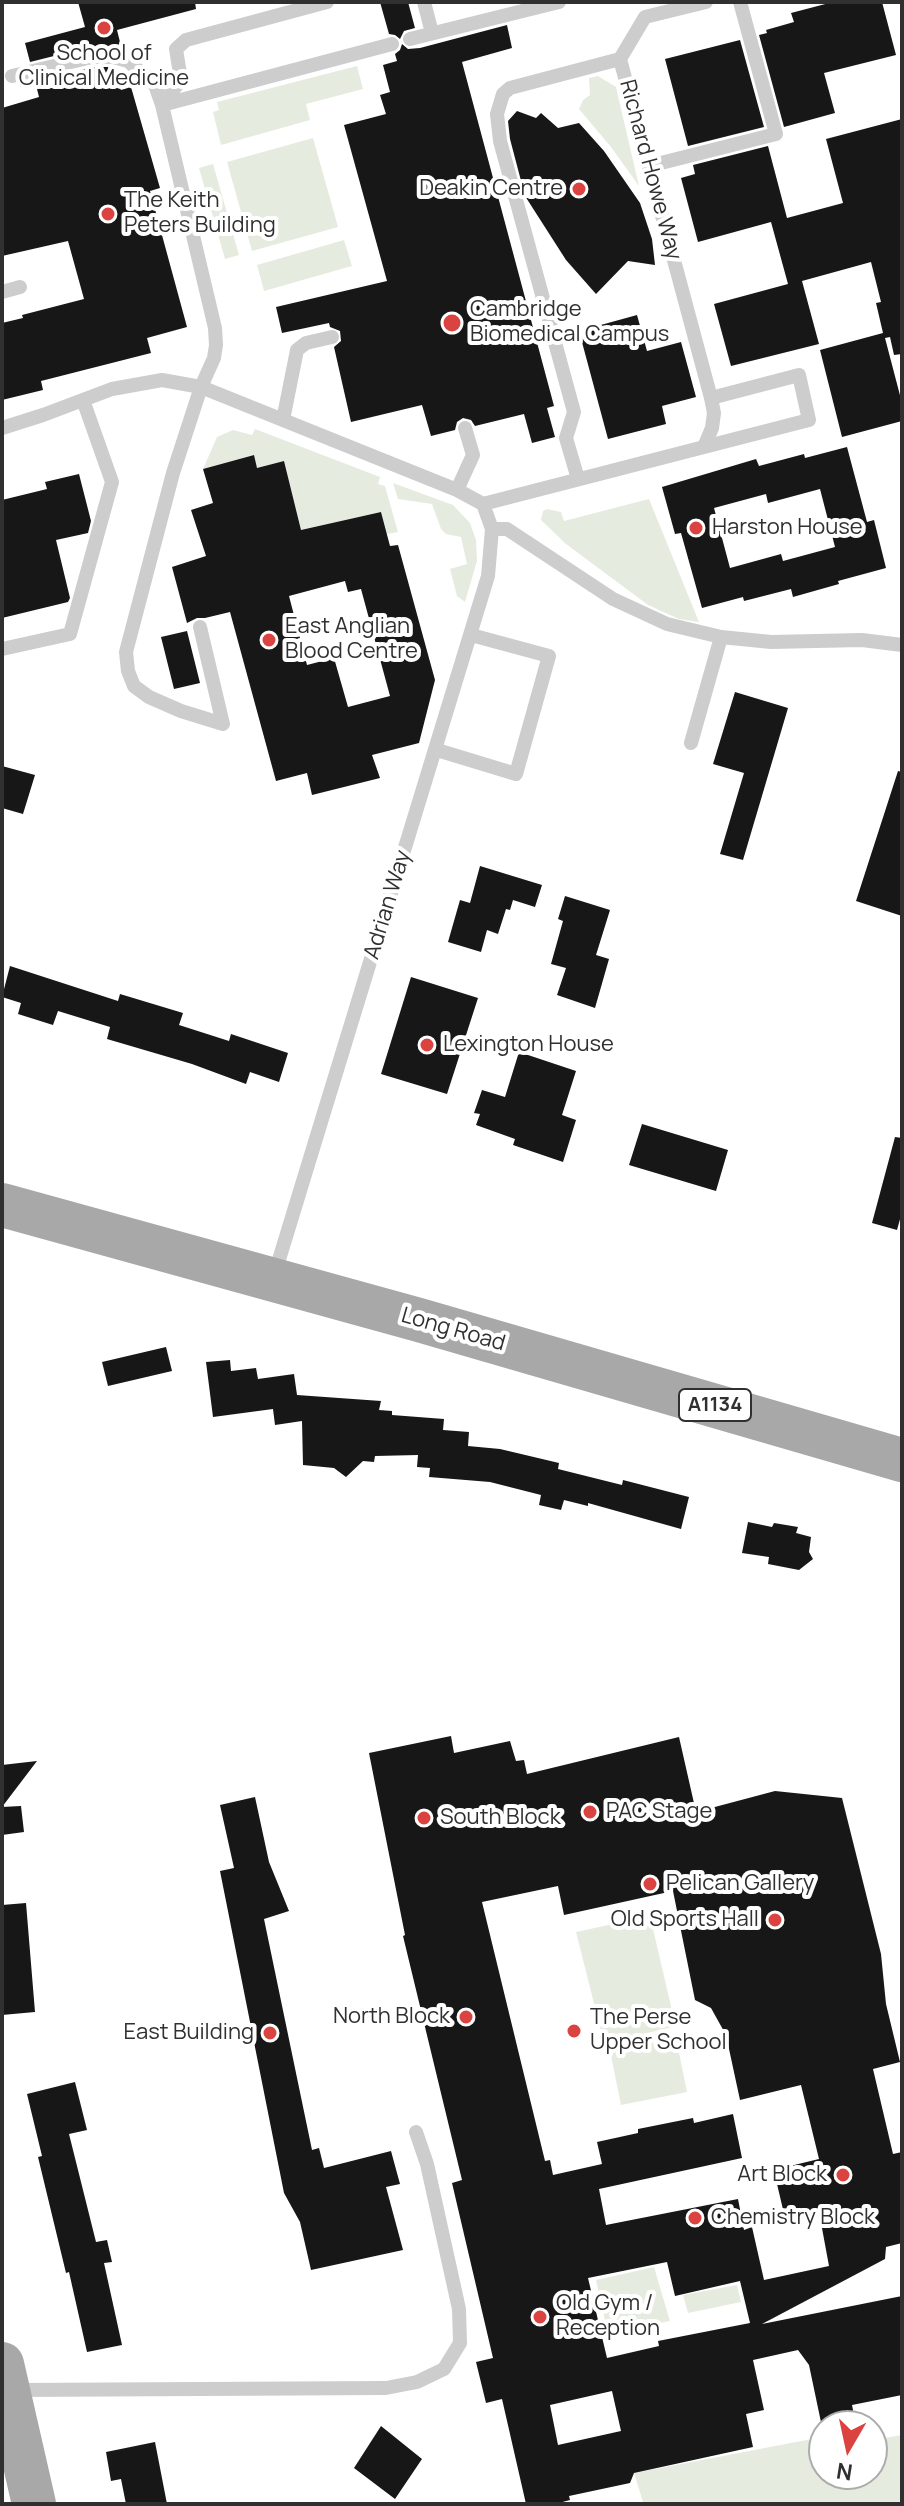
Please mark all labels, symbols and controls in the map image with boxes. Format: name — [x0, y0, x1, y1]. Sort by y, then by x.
marker: School of Clinical Medicine — [95, 19, 113, 37]
place label: School of Clinical Medicine — [19, 41, 189, 92]
street label: Richard Howe Way — [613, 77, 687, 263]
place label: Deakin Centre — [419, 176, 563, 202]
marker: Deakin Centre — [570, 180, 588, 198]
place label: The Keith Peters Building — [124, 188, 276, 240]
marker: The Keith Peters Building — [99, 205, 117, 223]
place label: Cambridge Biomedical Campus — [470, 297, 669, 348]
marker: Cambridge Biomedical Campus — [441, 312, 463, 334]
place label: Harston House — [712, 515, 863, 541]
marker: Harston House — [687, 519, 705, 537]
place label: East Anglian Blood Centre — [285, 614, 418, 666]
marker: East Anglian Blood Centre — [260, 631, 278, 649]
street label: Adrian Way — [359, 847, 417, 963]
place label: Lexington House — [443, 1032, 614, 1058]
marker: Lexington House — [418, 1036, 436, 1054]
street label: Long Road — [398, 1303, 508, 1357]
road number: A1134 — [679, 1389, 751, 1421]
place label: PAC Stage — [606, 1799, 712, 1825]
marker: PAC Stage — [581, 1803, 599, 1821]
place label: South Block — [440, 1805, 561, 1831]
marker: South Block — [415, 1809, 433, 1827]
place label: Pelican Gallery — [666, 1871, 814, 1897]
marker: Pelican Gallery — [641, 1875, 659, 1893]
place label: Old Sports Hall — [611, 1907, 759, 1933]
marker: Old Sports Hall — [766, 1911, 784, 1929]
place label: North Block — [333, 2004, 450, 2030]
place label: The Perse Upper School — [590, 2005, 727, 2056]
marker: North Block — [457, 2008, 475, 2026]
place label: East Building — [123, 2020, 254, 2046]
marker: The Perse Upper School — [565, 2022, 583, 2040]
marker: East Building — [261, 2024, 279, 2042]
place label: Art Block — [737, 2162, 827, 2188]
marker: Art Block — [834, 2166, 852, 2184]
place label: Chemistry Block — [711, 2205, 875, 2231]
marker: Chemistry Block — [686, 2209, 704, 2227]
place label: Old Gym / Reception — [556, 2291, 660, 2342]
marker: Old Gym / Reception — [531, 2308, 549, 2326]
north arrow — [808, 2410, 888, 2490]
text: N — [834, 2456, 855, 2488]

